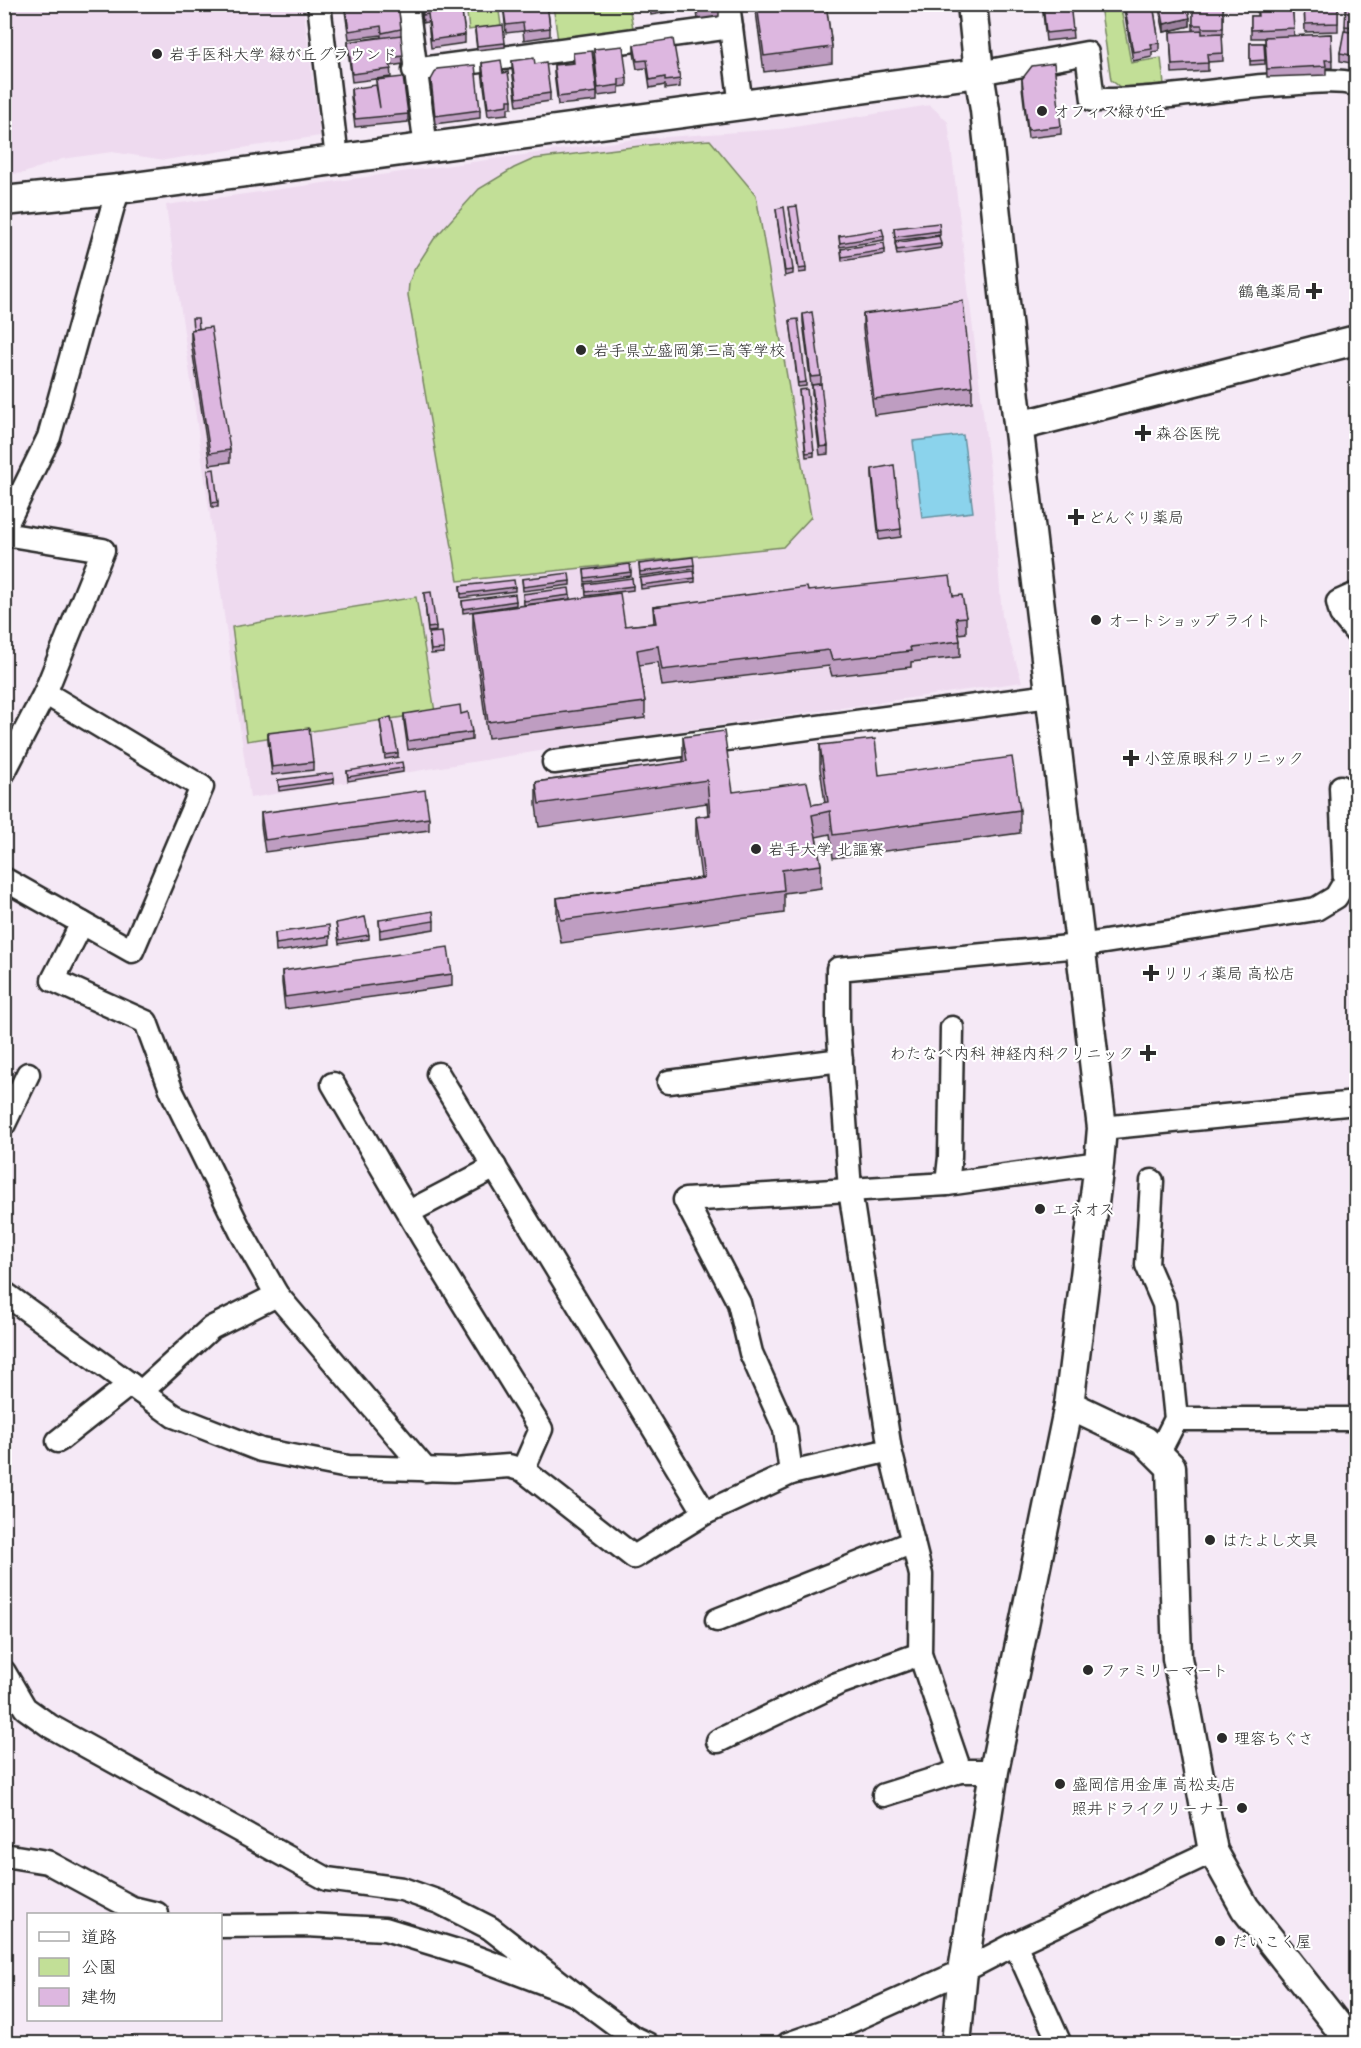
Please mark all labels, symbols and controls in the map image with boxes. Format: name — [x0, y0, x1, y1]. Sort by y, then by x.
place label: 岩手医科大学 緑が丘グラウンド — [169, 46, 397, 65]
marker: 岩手医科大学 緑が丘グラウンド — [150, 47, 164, 61]
place label: オフィス緑が丘 — [1054, 103, 1166, 122]
marker: オフィス緑が丘 — [1035, 104, 1049, 118]
place label: 鶴亀薬局 — [1238, 283, 1302, 302]
marker: 鶴亀薬局 — [1307, 284, 1321, 298]
place label: 岩手県立盛岡第三高等学校 — [593, 342, 785, 361]
marker: 岩手県立盛岡第三高等学校 — [574, 343, 588, 357]
marker: 森谷医院 — [1134, 424, 1152, 442]
place label: 森谷医院 — [1156, 425, 1220, 444]
place label: どんぐり薬局 — [1088, 509, 1184, 528]
marker: どんぐり薬局 — [1069, 510, 1083, 524]
place label: オートショップ ライト — [1108, 612, 1271, 631]
marker: オートショップ ライト — [1089, 613, 1103, 627]
marker: 小笠原眼科クリニック — [1122, 749, 1140, 767]
place label: 小笠原眼科クリニック — [1144, 750, 1304, 769]
place label: 岩手大学 北謳寮 — [768, 841, 884, 860]
marker: 岩手大学 北謳寮 — [749, 842, 763, 856]
place label: リリィ薬局 高松店 — [1163, 965, 1295, 984]
marker: リリィ薬局 高松店 — [1144, 966, 1158, 980]
marker: わたなべ内科 神経内科クリニック — [1139, 1044, 1157, 1062]
place label: わたなべ内科 神経内科クリニック — [890, 1045, 1134, 1064]
place label: エネオス — [1052, 1201, 1115, 1220]
marker: エネオス — [1033, 1202, 1047, 1216]
place label: はたよし文具 — [1222, 1532, 1318, 1551]
marker: はたよし文具 — [1203, 1533, 1217, 1547]
place label: ファミリーマート — [1100, 1662, 1228, 1681]
marker: ファミリーマート — [1081, 1663, 1095, 1677]
place label: 理容ちぐさ — [1234, 1730, 1314, 1749]
marker: 理容ちぐさ — [1215, 1731, 1229, 1745]
place label: 盛岡信用金庫 高松支店 — [1072, 1776, 1236, 1795]
marker: 盛岡信用金庫 高松支店 — [1053, 1777, 1067, 1791]
place label: 照井ドライクリーナー — [1071, 1800, 1230, 1819]
marker: 照井ドライクリーナー — [1235, 1801, 1249, 1815]
legend — [27, 1913, 222, 2021]
text: 道路 — [81, 1927, 117, 1948]
place label: だいこく屋 — [1232, 1933, 1312, 1952]
marker: だいこく屋 — [1213, 1934, 1227, 1948]
text: 公園 — [81, 1957, 117, 1978]
text: 建物 — [81, 1987, 117, 2008]

